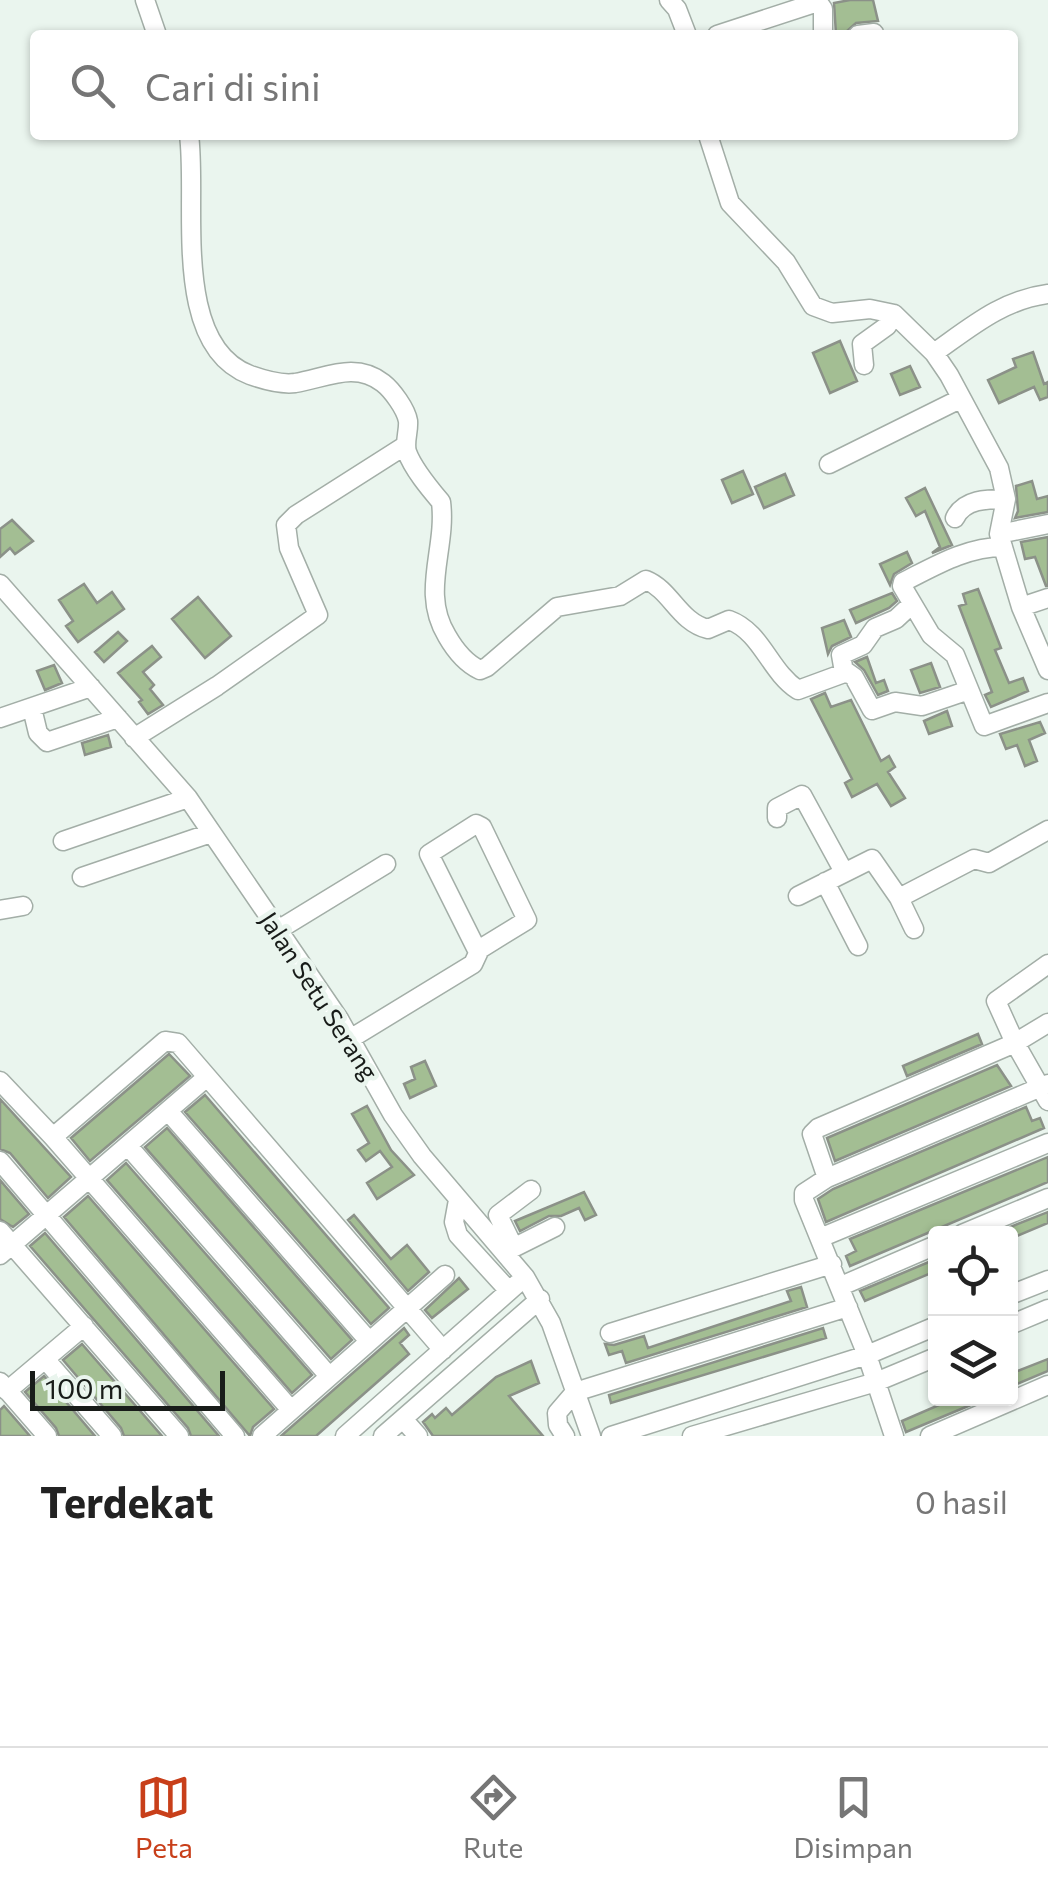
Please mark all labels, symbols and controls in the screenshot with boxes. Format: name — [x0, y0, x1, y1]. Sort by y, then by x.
search box — [30, 30, 1018, 140]
icon: search — [65, 58, 120, 113]
text: Cari di sini — [145, 62, 321, 109]
street label: Jalan Setu Serang — [254, 906, 386, 1085]
map controls — [928, 1226, 1018, 1406]
button: locate — [928, 1226, 1018, 1316]
button: layers — [928, 1316, 1018, 1406]
scale bar — [30, 1366, 225, 1410]
text: 100 m — [45, 1371, 123, 1405]
text: Terdekat — [40, 1475, 214, 1527]
text: 0 hasil — [915, 1481, 1008, 1521]
tab: Peta — [135, 1770, 193, 1864]
tab: Rute — [463, 1770, 523, 1864]
tab: Disimpan — [793, 1770, 913, 1864]

